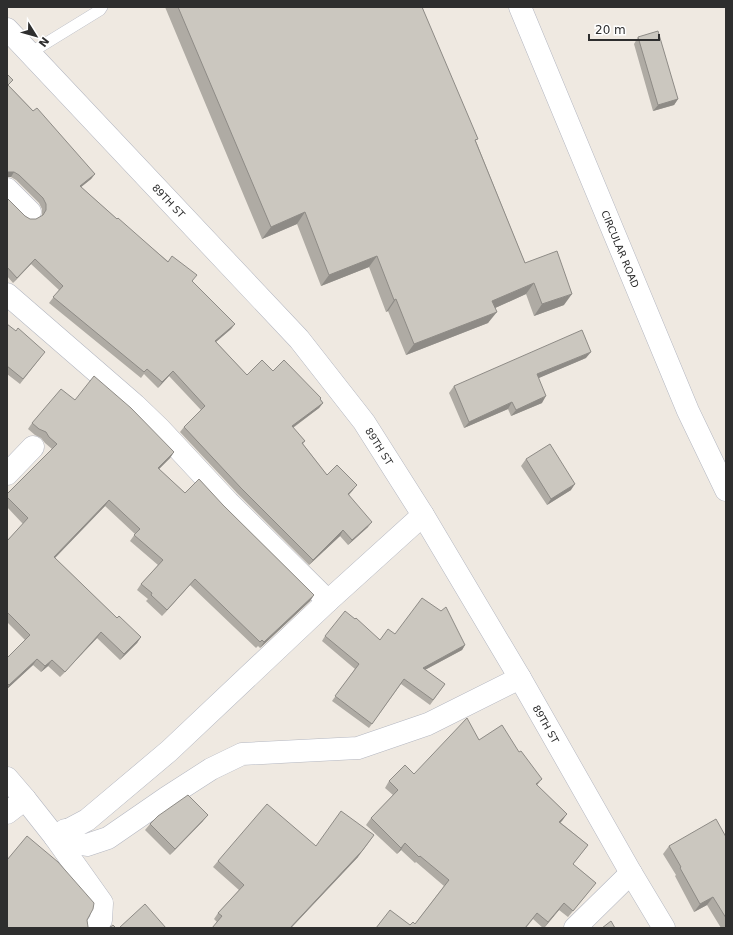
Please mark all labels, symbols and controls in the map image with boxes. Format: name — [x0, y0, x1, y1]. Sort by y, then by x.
north arrow — [16, 16, 56, 56]
scale bar — [589, 16, 659, 42]
text: 20 m — [595, 23, 626, 37]
text: N — [36, 34, 52, 49]
street label: 89TH ST — [150, 182, 187, 221]
street label: CIRCULAR ROAD — [599, 209, 641, 290]
street label: 89TH ST — [363, 426, 395, 468]
street label: 89TH ST — [531, 703, 561, 746]

